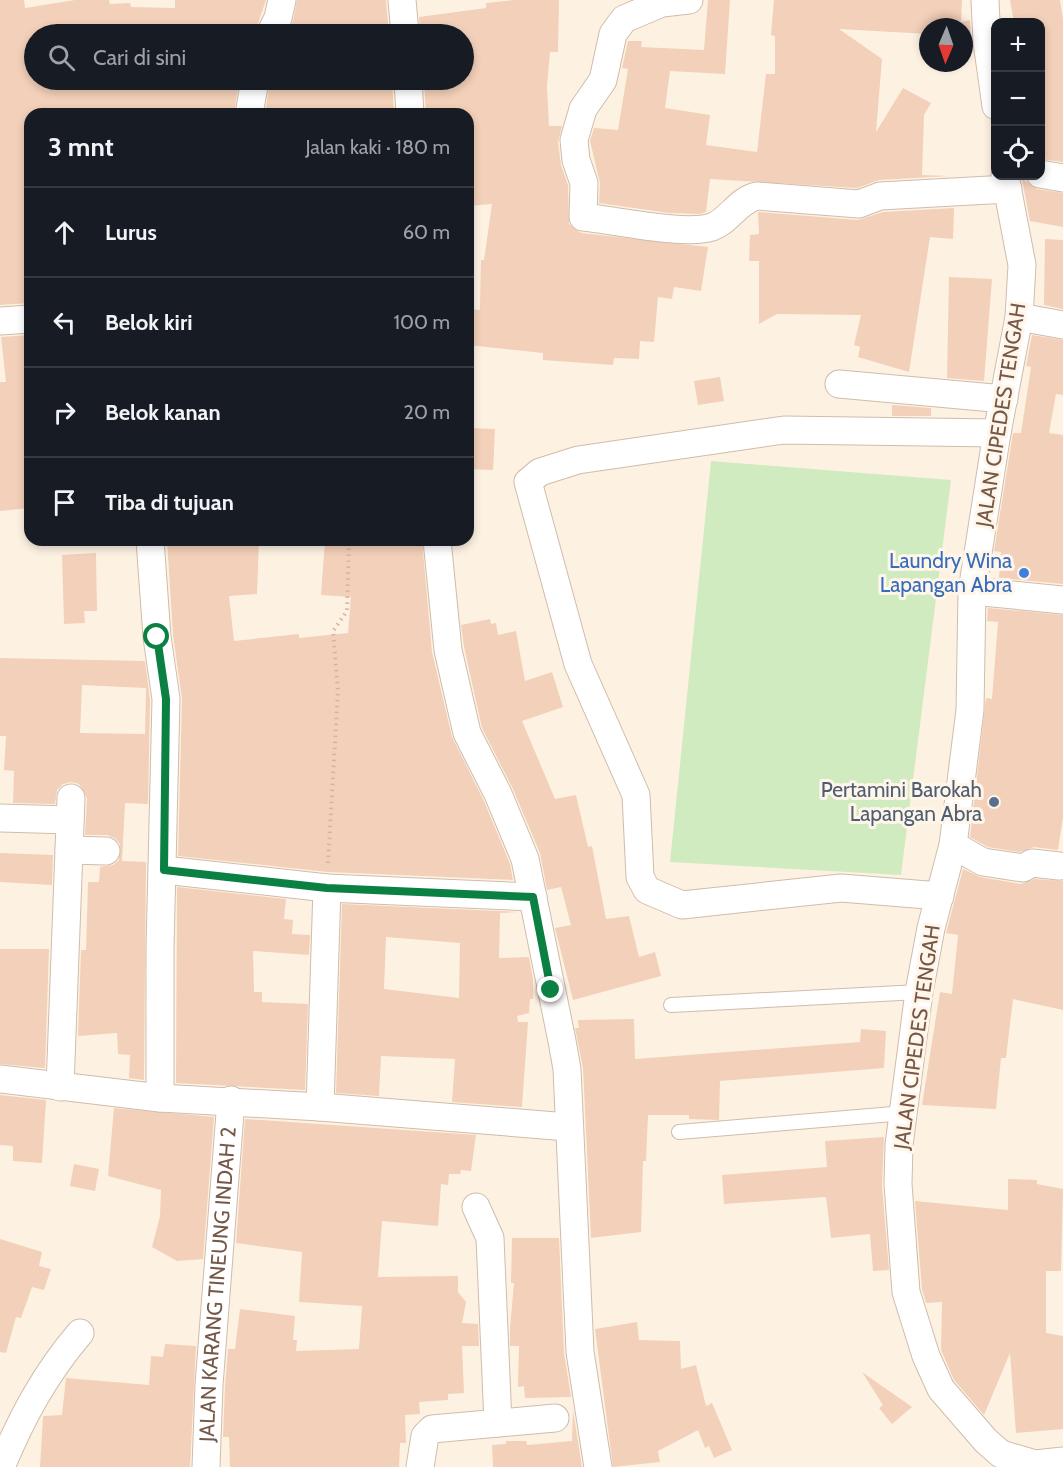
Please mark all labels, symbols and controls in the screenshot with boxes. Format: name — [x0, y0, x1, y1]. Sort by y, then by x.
north arrow — [919, 18, 973, 72]
map controls — [991, 18, 1045, 180]
button: + — [991, 18, 1045, 72]
search box — [24, 24, 474, 90]
icon: search — [45, 41, 78, 74]
text: Cari di sini — [93, 44, 186, 71]
button: − — [991, 72, 1045, 126]
button: locate — [991, 126, 1045, 180]
text: 3 mnt — [48, 131, 114, 163]
text: Jalan kaki · 180 m — [305, 135, 450, 159]
icon: ahead — [48, 216, 81, 249]
text: Lurus — [105, 219, 157, 246]
text: 60 m — [403, 220, 450, 244]
street label: JALAN CIPEDES TENGAH — [970, 301, 1031, 530]
icon: left — [48, 306, 81, 339]
text: Belok kiri — [105, 309, 192, 336]
text: 100 m — [394, 310, 450, 334]
icon: right — [48, 396, 81, 429]
text: Belok kanan — [105, 399, 221, 426]
text: 20 m — [404, 400, 450, 424]
icon: arrive — [48, 486, 81, 519]
text: Tiba di tujuan — [105, 489, 234, 516]
place label: Laundry Wina Lapangan Abra — [880, 548, 1012, 597]
marker: Laundry Wina Lapangan Abra — [1017, 566, 1031, 580]
route start — [143, 623, 169, 649]
place label: Pertamini Barokah Lapangan Abra — [821, 777, 982, 826]
marker: Pertamini Barokah Lapangan Abra — [987, 795, 1001, 809]
street label: JALAN CIPEDES TENGAH — [888, 923, 945, 1152]
route end — [537, 976, 563, 1002]
street label: JALAN KARANG TINEUNG INDAH 2 — [194, 1126, 241, 1443]

